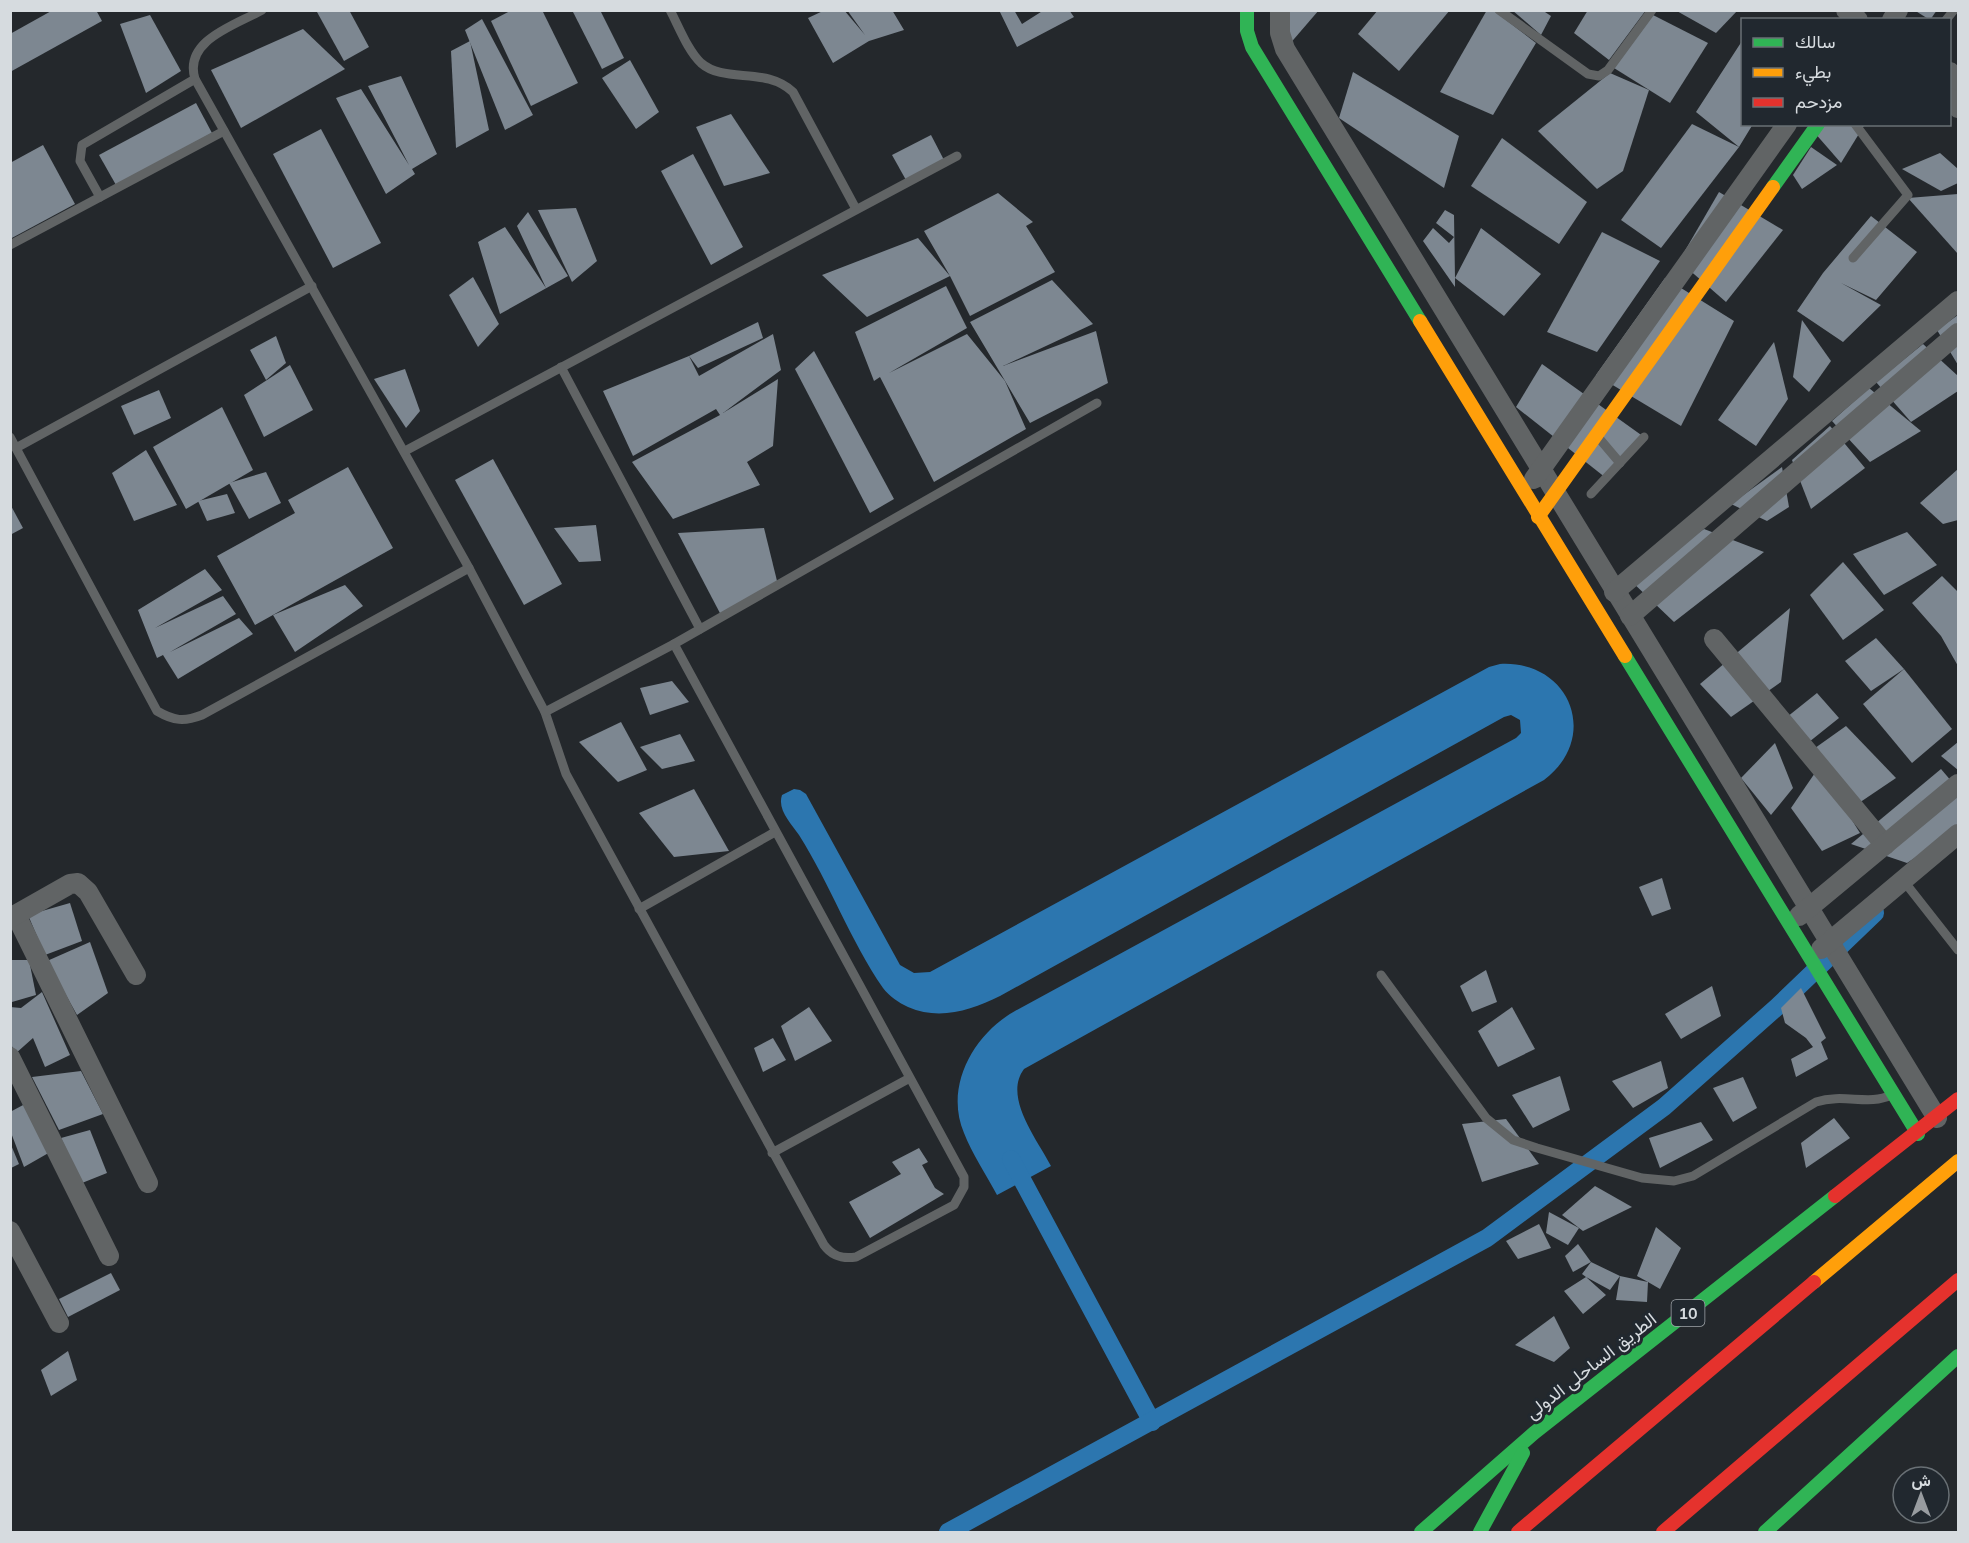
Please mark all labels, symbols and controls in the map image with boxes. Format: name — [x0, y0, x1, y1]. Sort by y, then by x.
legend — [1741, 18, 1951, 126]
text: سالك — [1795, 30, 1835, 53]
text: بطيء — [1795, 60, 1831, 87]
text: مزدحم — [1795, 90, 1842, 114]
road number: 10 — [1672, 1300, 1704, 1326]
street label: الطريق الساحلى الدولى — [1521, 1307, 1661, 1424]
north arrow — [1891, 1465, 1951, 1525]
text: ش — [1911, 1470, 1931, 1490]

